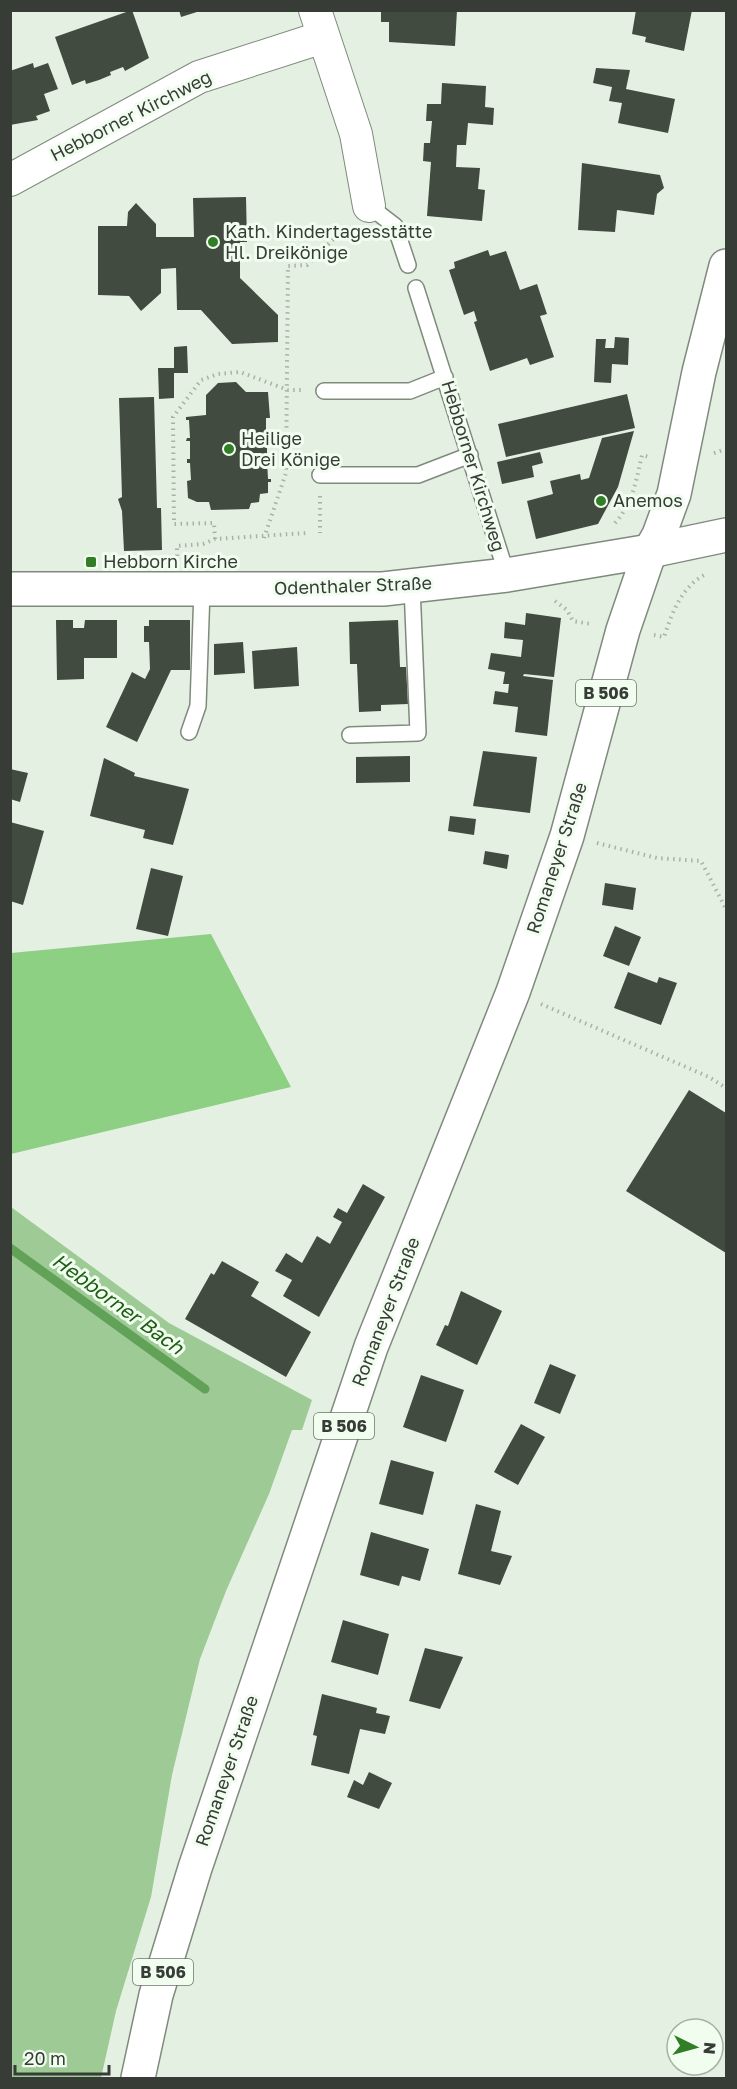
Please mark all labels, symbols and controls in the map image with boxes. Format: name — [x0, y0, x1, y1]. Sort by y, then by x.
street label: Hebborner Kirchweg — [46, 65, 215, 165]
place label: Kath. Kindertagesstätte Hl. Dreikönige — [225, 220, 432, 263]
marker: Kath. Kindertagesstätte Hl. Dreikönige — [206, 235, 220, 249]
street label: Hebborner Kirchweg — [437, 377, 510, 554]
place label: Heilige Drei Könige — [241, 427, 340, 470]
marker: Heilige Drei Könige — [222, 442, 236, 456]
place label: Anemos — [613, 489, 683, 511]
marker: Anemos — [594, 494, 608, 508]
place label: Hebborn Kirche — [103, 550, 238, 572]
marker: Hebborn Kirche — [84, 555, 98, 569]
street label: Odenthaler Straße — [274, 571, 432, 599]
road number: B 506 — [576, 680, 636, 706]
street label: Romaneyer Straße — [521, 779, 591, 936]
street label: Romaneyer Straße — [346, 1234, 424, 1389]
water label: Hebborner Bach — [49, 1248, 189, 1359]
road number: B 506 — [314, 1413, 374, 1439]
street label: Romaneyer Straße — [190, 1692, 262, 1849]
road number: B 506 — [133, 1959, 193, 1985]
north arrow — [665, 2017, 725, 2077]
scale bar — [15, 2038, 110, 2076]
text: N — [699, 2041, 720, 2055]
text: 20 m — [24, 2047, 66, 2069]

